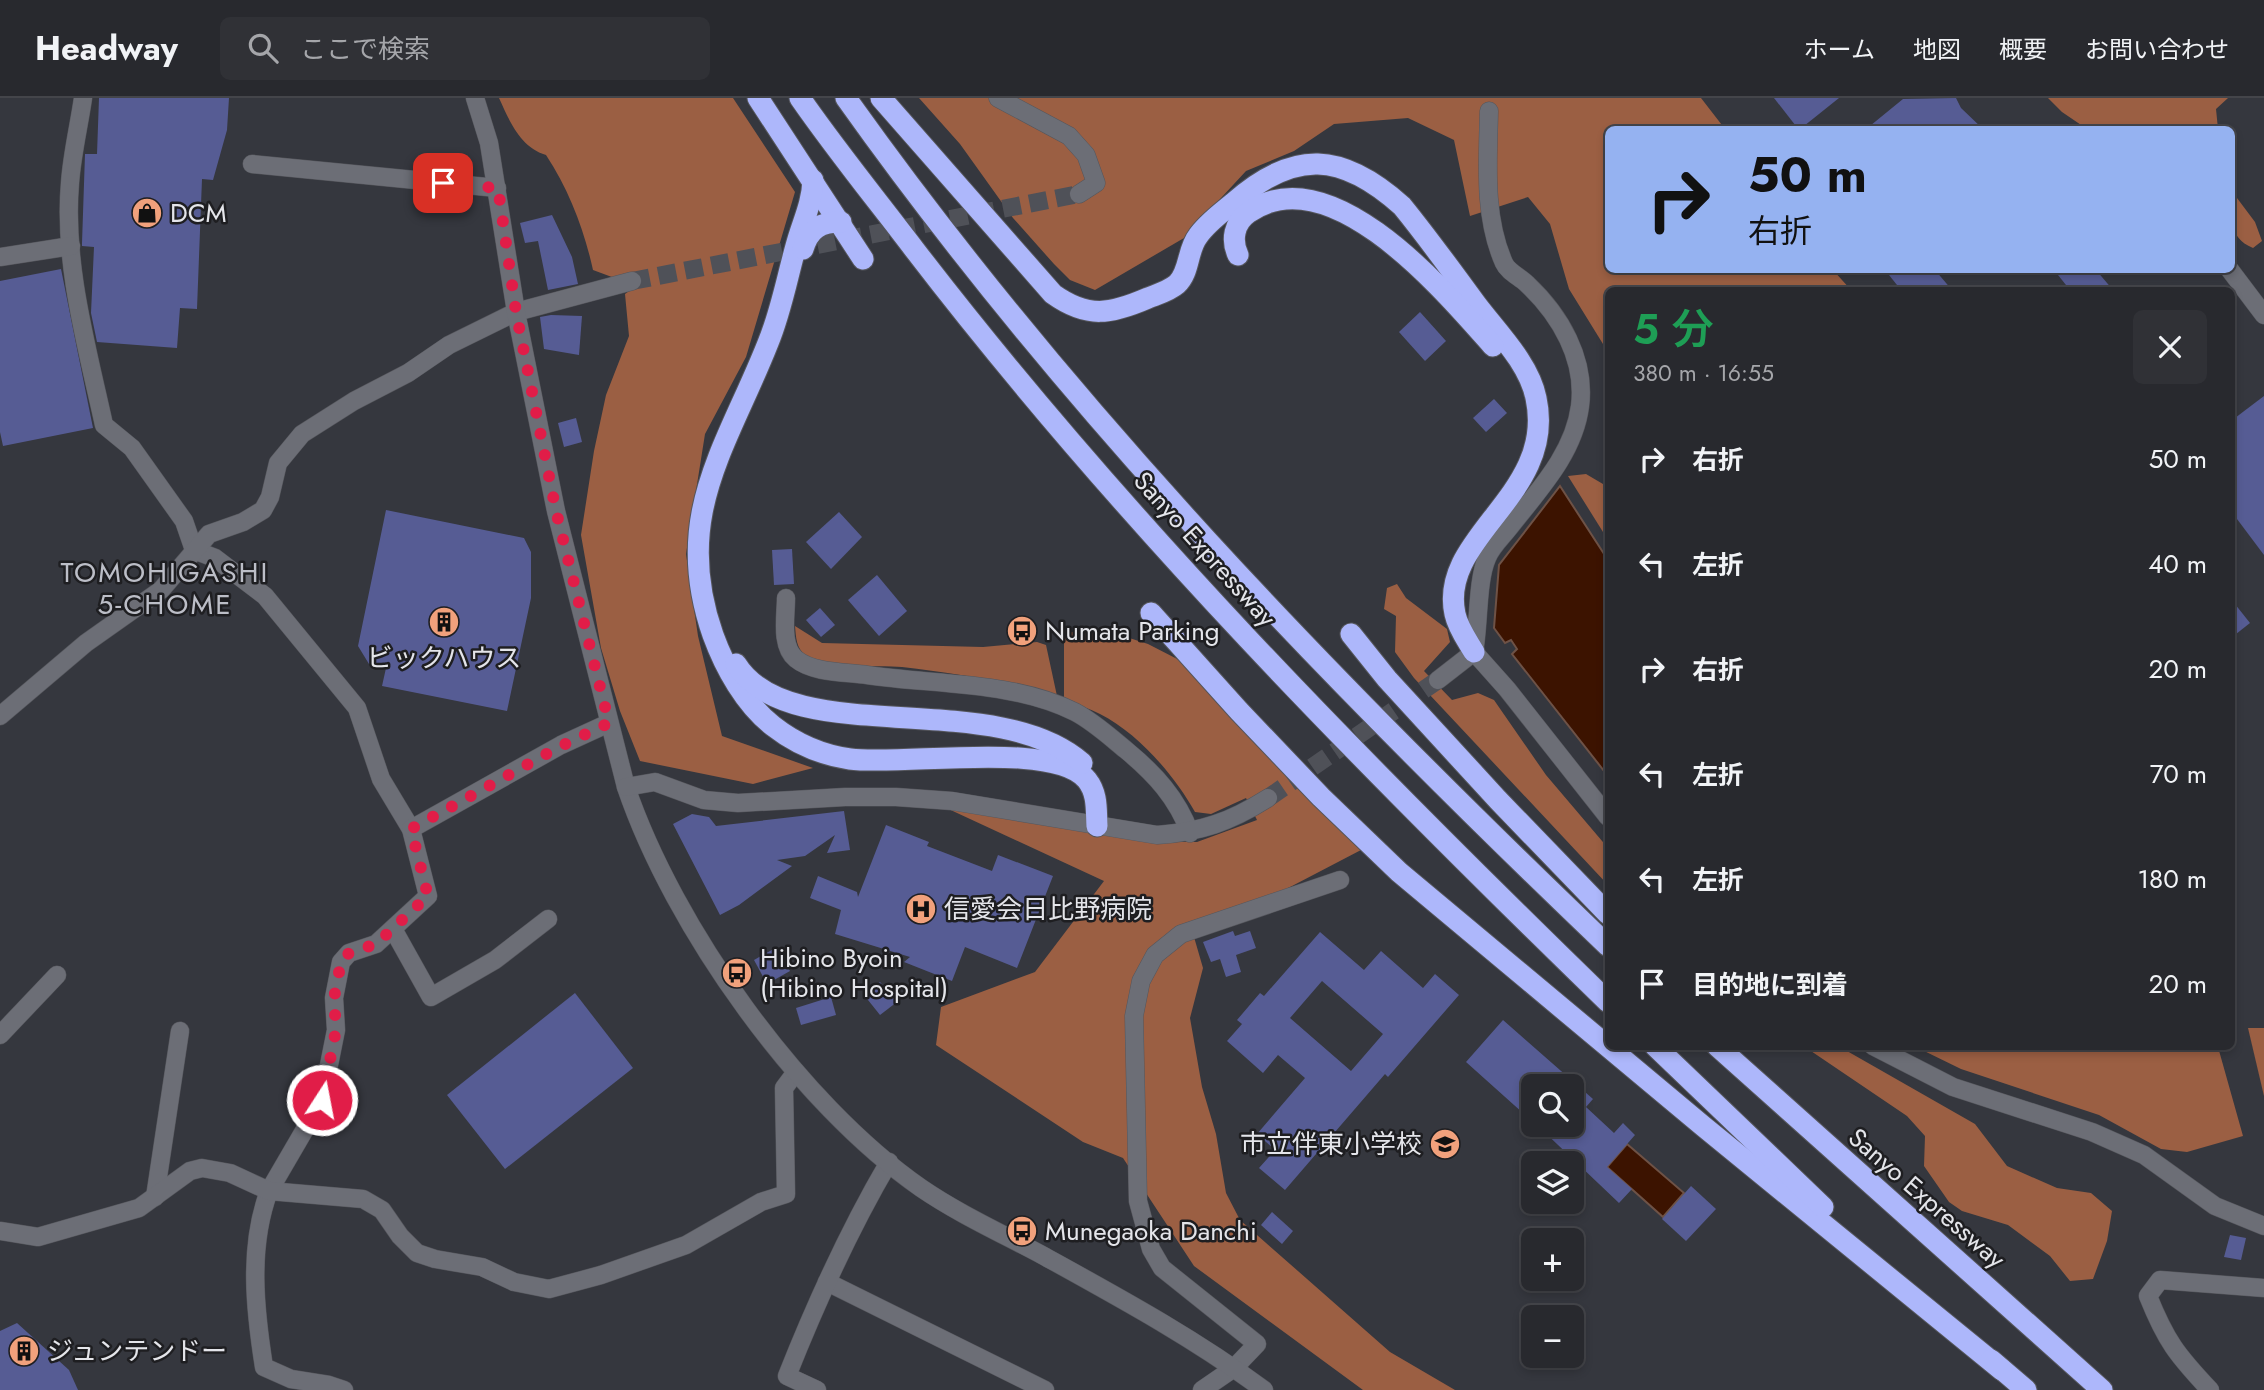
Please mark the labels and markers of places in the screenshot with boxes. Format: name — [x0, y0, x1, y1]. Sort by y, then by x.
pin — [413, 153, 473, 213]
place label: DCM — [170, 194, 227, 232]
shop icon: DCM — [130, 196, 164, 230]
building icon: ビックハウス — [427, 605, 461, 639]
place label: Numata Parking — [1045, 612, 1220, 650]
bus stop icon: Numata Parking — [1005, 614, 1039, 648]
place label: ビックハウス — [367, 639, 521, 677]
place label: 信愛会日比野病院 — [944, 890, 1152, 928]
hospital icon: 信愛会日比野病院 — [904, 892, 938, 926]
place label: Hibino Byoin (Hibino Hospital) — [760, 939, 948, 1007]
bus stop icon: Hibino Byoin (Hibino Hospital) — [720, 956, 754, 990]
place label: 市立伴東小学校 — [1240, 1125, 1422, 1163]
school or university icon: 市立伴東小学校 — [1428, 1127, 1462, 1161]
place label: Munegaoka Danchi — [1045, 1212, 1257, 1250]
bus stop icon: Munegaoka Danchi — [1005, 1214, 1039, 1248]
place label: ジュンテンドー — [47, 1332, 227, 1370]
building icon: ジュンテンドー — [7, 1334, 41, 1368]

